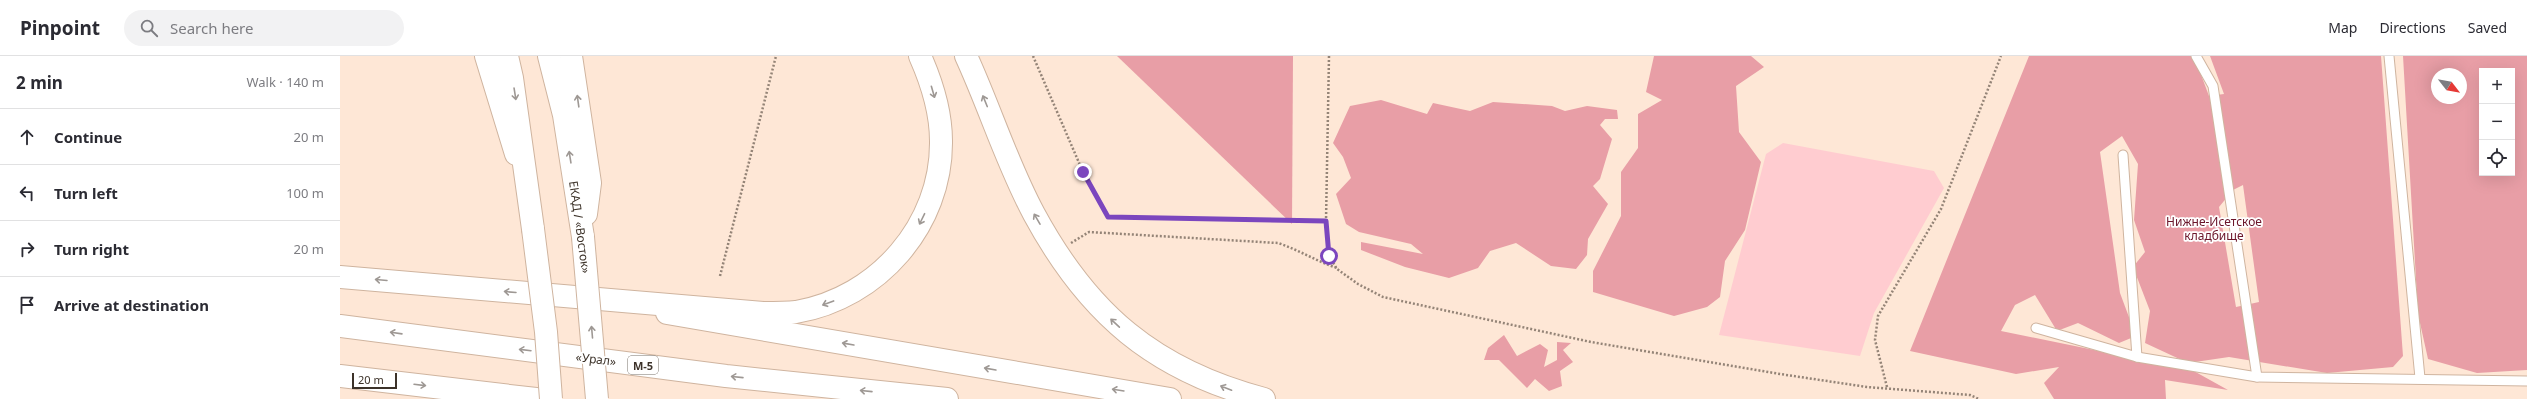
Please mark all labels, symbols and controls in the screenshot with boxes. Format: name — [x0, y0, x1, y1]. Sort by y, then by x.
search box — [124, 10, 404, 46]
text: Pinpoint — [20, 15, 100, 41]
icon: search — [138, 17, 160, 39]
text: Search here — [170, 18, 253, 38]
text: Map — [2328, 18, 2357, 37]
text: Directions — [2379, 18, 2446, 37]
text: Saved — [2468, 18, 2507, 37]
north arrow — [2431, 68, 2467, 104]
map controls — [2479, 68, 2515, 176]
button: + — [2479, 68, 2515, 104]
text: 2 min — [16, 71, 63, 94]
text: Walk · 140 m — [246, 73, 324, 91]
one-way arrow — [930, 86, 938, 99]
one-way arrow — [511, 87, 519, 100]
one-way arrow — [574, 95, 582, 108]
one-way arrow — [980, 95, 988, 107]
button: − — [2479, 104, 2515, 140]
icon: ahead — [16, 126, 38, 148]
text: Continue — [54, 127, 122, 147]
text: 20 m — [294, 128, 324, 146]
button: locate — [2479, 140, 2515, 176]
one-way arrow — [566, 150, 574, 163]
route end — [1074, 163, 1092, 181]
street label: ЕКАД / «Восток» — [565, 180, 595, 274]
icon: left — [16, 182, 38, 204]
text: Turn left — [54, 183, 118, 203]
text: 100 m — [286, 184, 324, 202]
one-way arrow — [918, 213, 926, 225]
one-way arrow — [1033, 213, 1041, 225]
park label: Нижне-Исетское кладбище — [2166, 213, 2262, 244]
icon: right — [16, 238, 38, 260]
text: Turn right — [54, 239, 129, 259]
text: 20 m — [294, 240, 324, 258]
route start — [1320, 247, 1338, 265]
one-way arrow — [375, 277, 388, 284]
one-way arrow — [504, 288, 517, 296]
icon: arrive — [16, 294, 38, 316]
text: Arrive at destination — [54, 295, 209, 315]
one-way arrow — [822, 299, 834, 307]
one-way arrow — [1110, 318, 1120, 328]
one-way arrow — [588, 326, 595, 339]
one-way arrow — [390, 329, 403, 337]
one-way arrow — [842, 340, 855, 348]
one-way arrow — [519, 346, 532, 354]
street label: «Урал» — [575, 348, 617, 370]
road number: М-5 — [628, 356, 658, 374]
one-way arrow — [984, 364, 997, 372]
scale bar — [352, 371, 397, 390]
text: 20 m — [358, 372, 384, 387]
one-way arrow — [731, 374, 744, 381]
one-way arrow — [413, 382, 426, 389]
one-way arrow — [1221, 384, 1233, 392]
one-way arrow — [1112, 386, 1125, 394]
one-way arrow — [860, 387, 873, 394]

